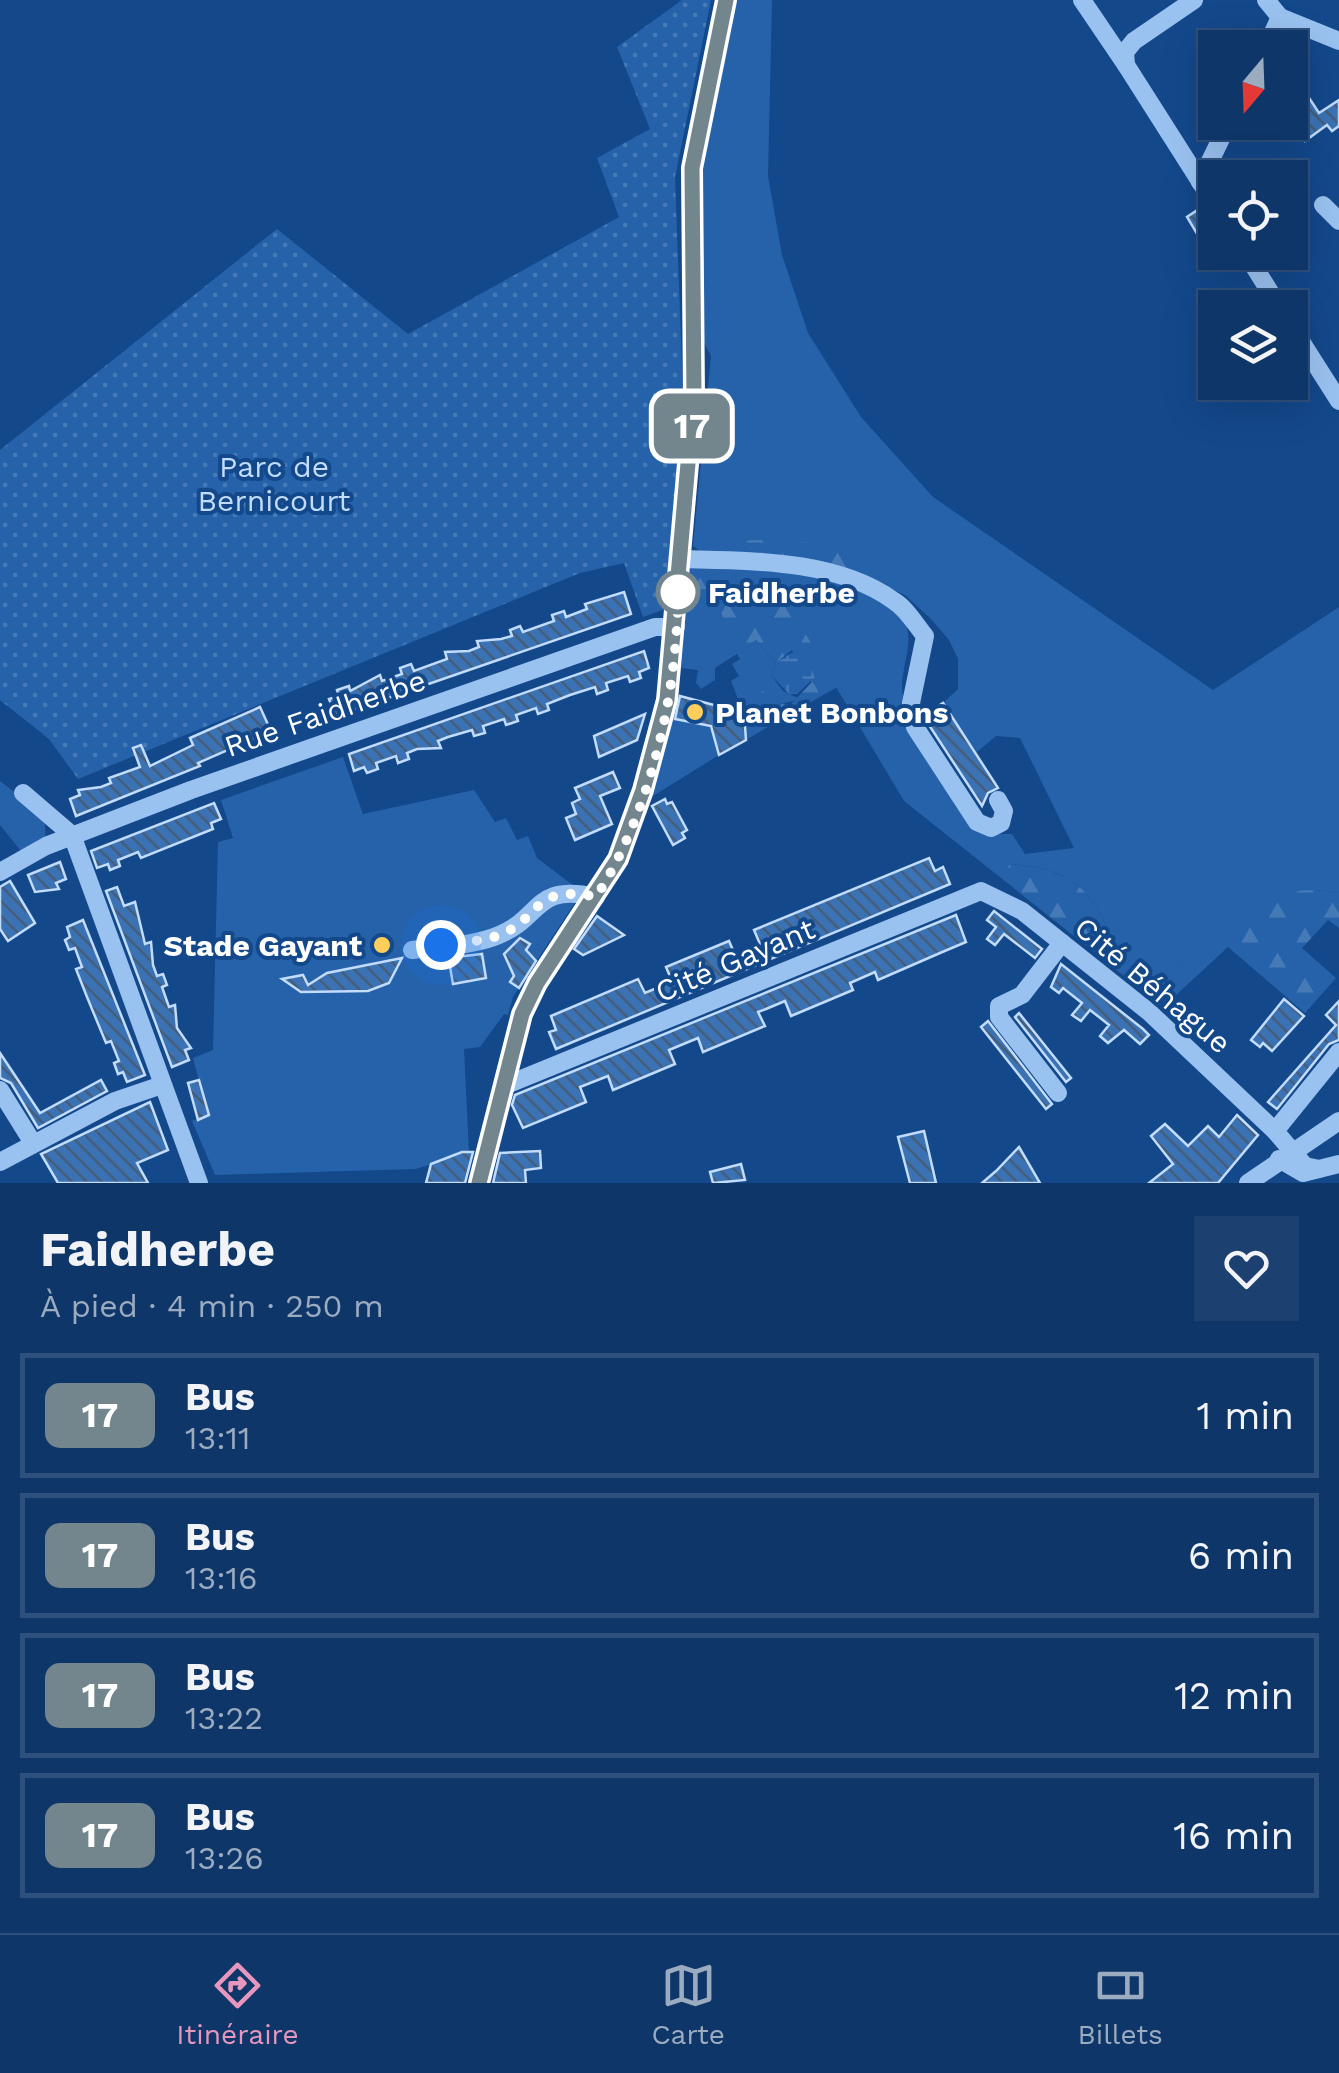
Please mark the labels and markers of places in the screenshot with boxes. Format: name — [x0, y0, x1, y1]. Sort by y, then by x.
marker: Faidherbe — [657, 571, 699, 613]
place label: Faidherbe — [708, 575, 855, 610]
place label: Planet Bonbons — [715, 695, 948, 730]
marker: Planet Bonbons — [684, 701, 706, 723]
place label: Stade Gayant — [164, 928, 362, 963]
marker: Stade Gayant — [371, 934, 393, 956]

